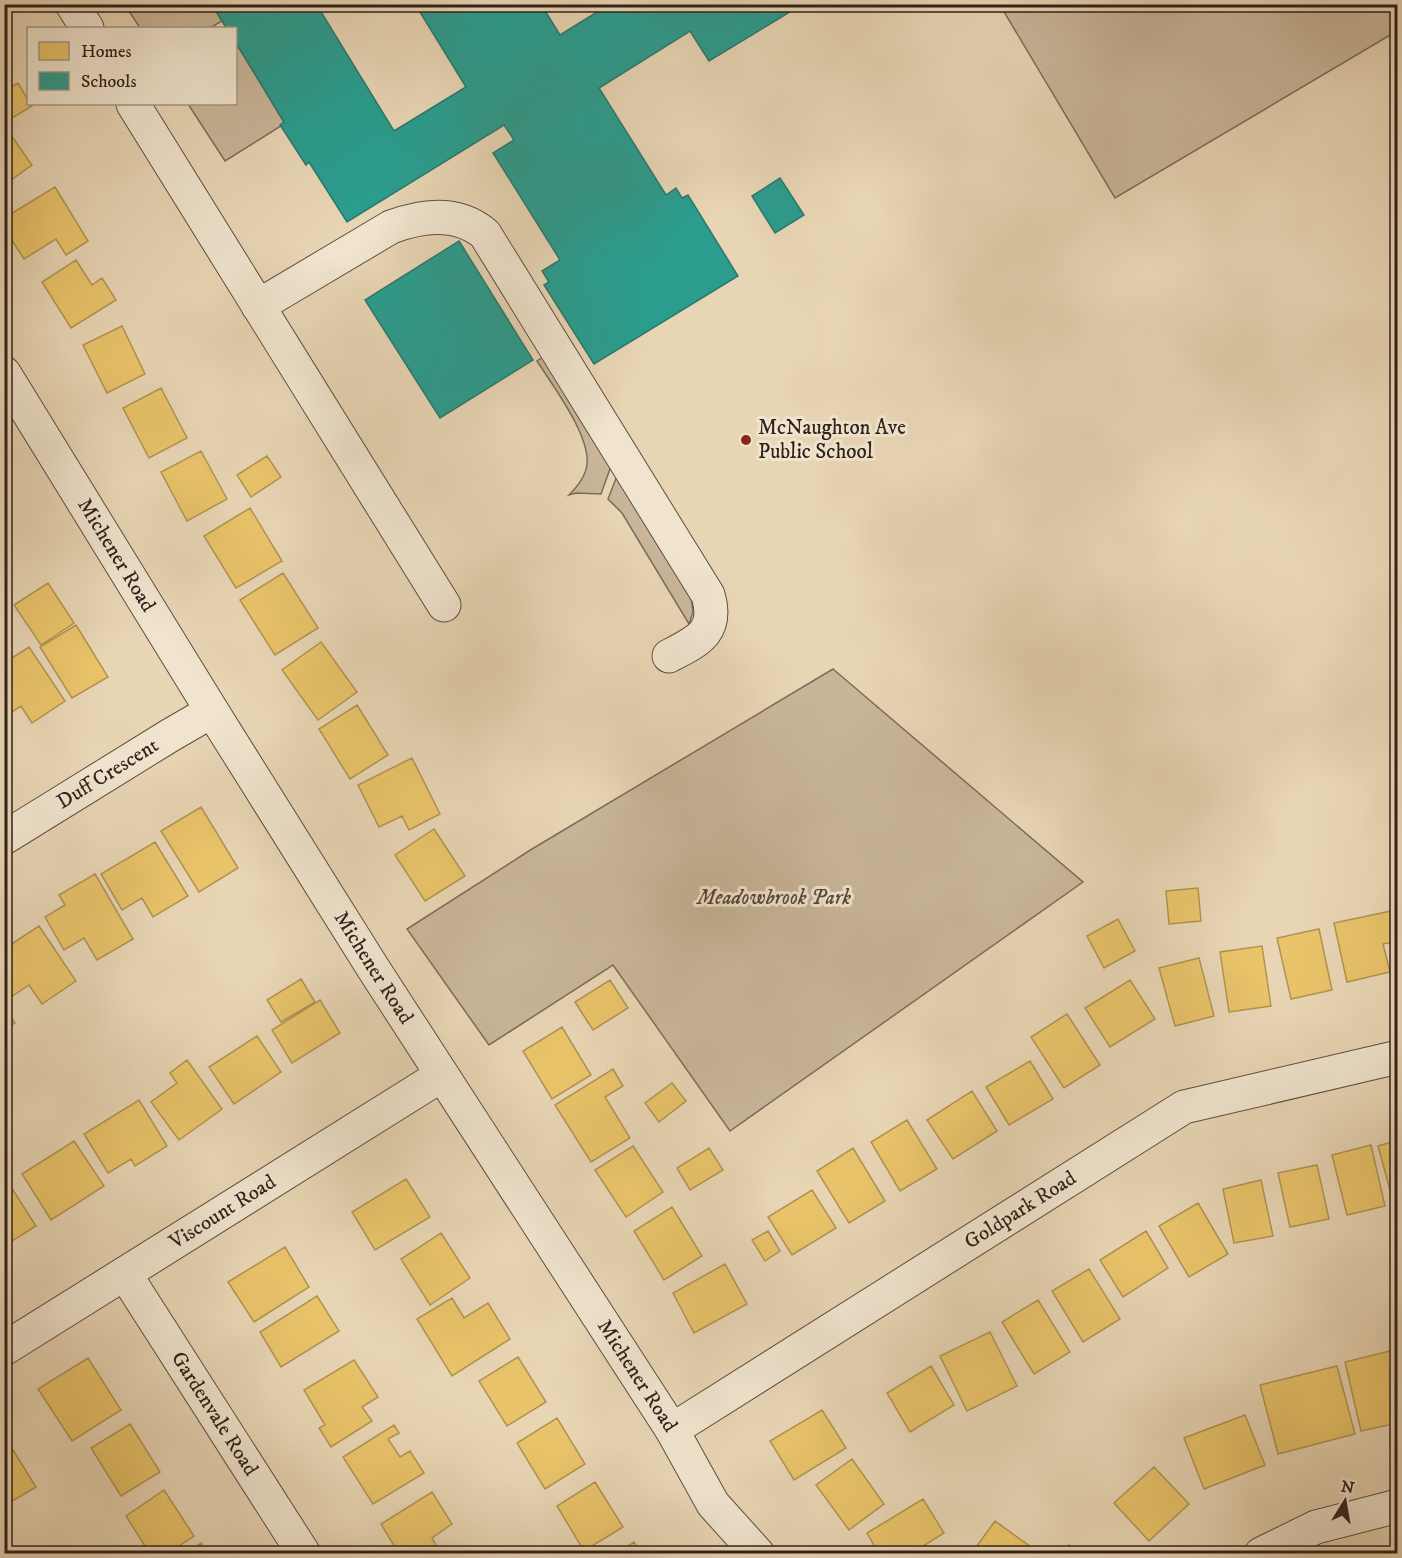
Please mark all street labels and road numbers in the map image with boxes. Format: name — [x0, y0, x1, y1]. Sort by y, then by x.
street label: Michener Road — [71, 494, 161, 617]
street label: Duff Crescent — [52, 732, 164, 815]
street label: Michener Road — [328, 906, 419, 1029]
street label: Goldpark Road — [960, 1165, 1082, 1255]
street label: Viscount Road — [164, 1169, 281, 1256]
street label: Michener Road — [591, 1315, 683, 1437]
street label: Gardenvale Road — [165, 1347, 264, 1481]

